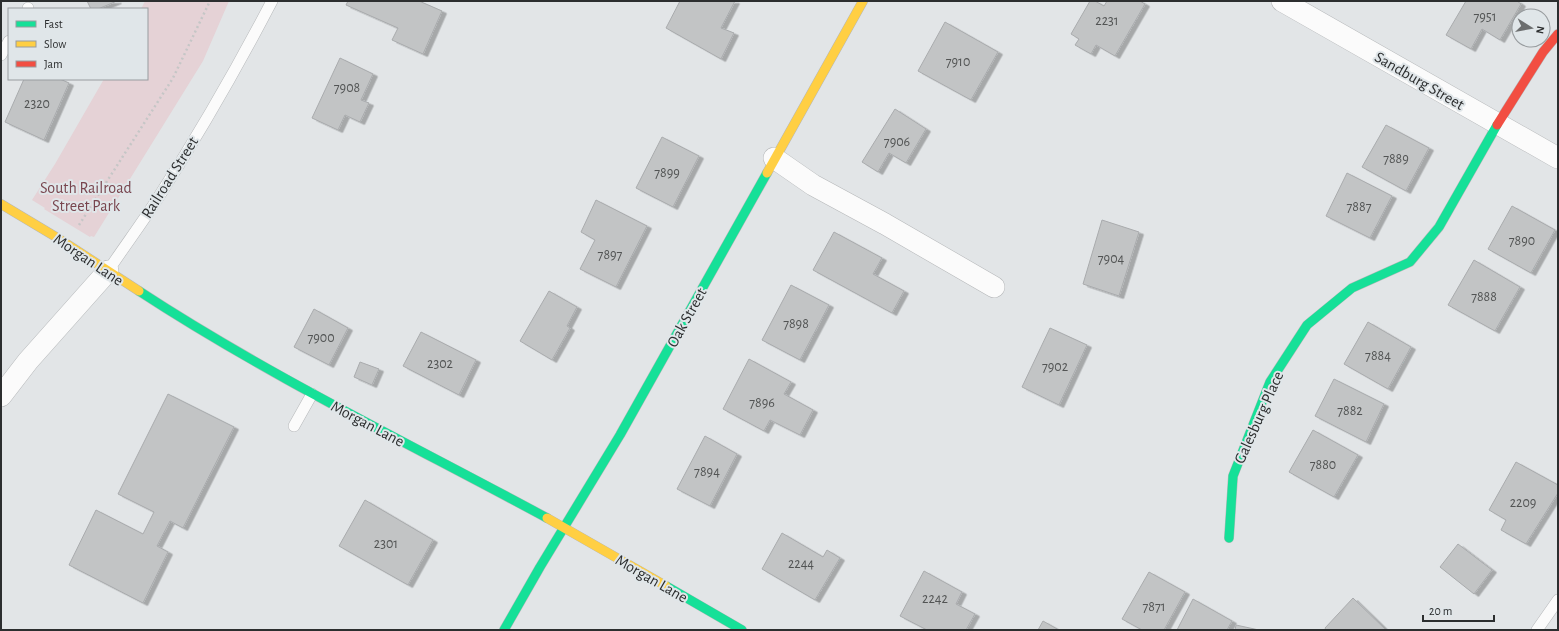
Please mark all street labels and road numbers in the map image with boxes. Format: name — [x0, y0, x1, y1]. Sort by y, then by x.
street label: Sandburg Street — [1372, 49, 1467, 113]
street label: Railroad Street — [138, 134, 201, 221]
street label: Morgan Lane — [51, 231, 126, 289]
street label: Oak Street — [664, 285, 710, 350]
street label: Galesburg Place — [1231, 369, 1286, 466]
street label: Morgan Lane — [328, 398, 407, 450]
street label: Morgan Lane — [613, 552, 690, 606]

